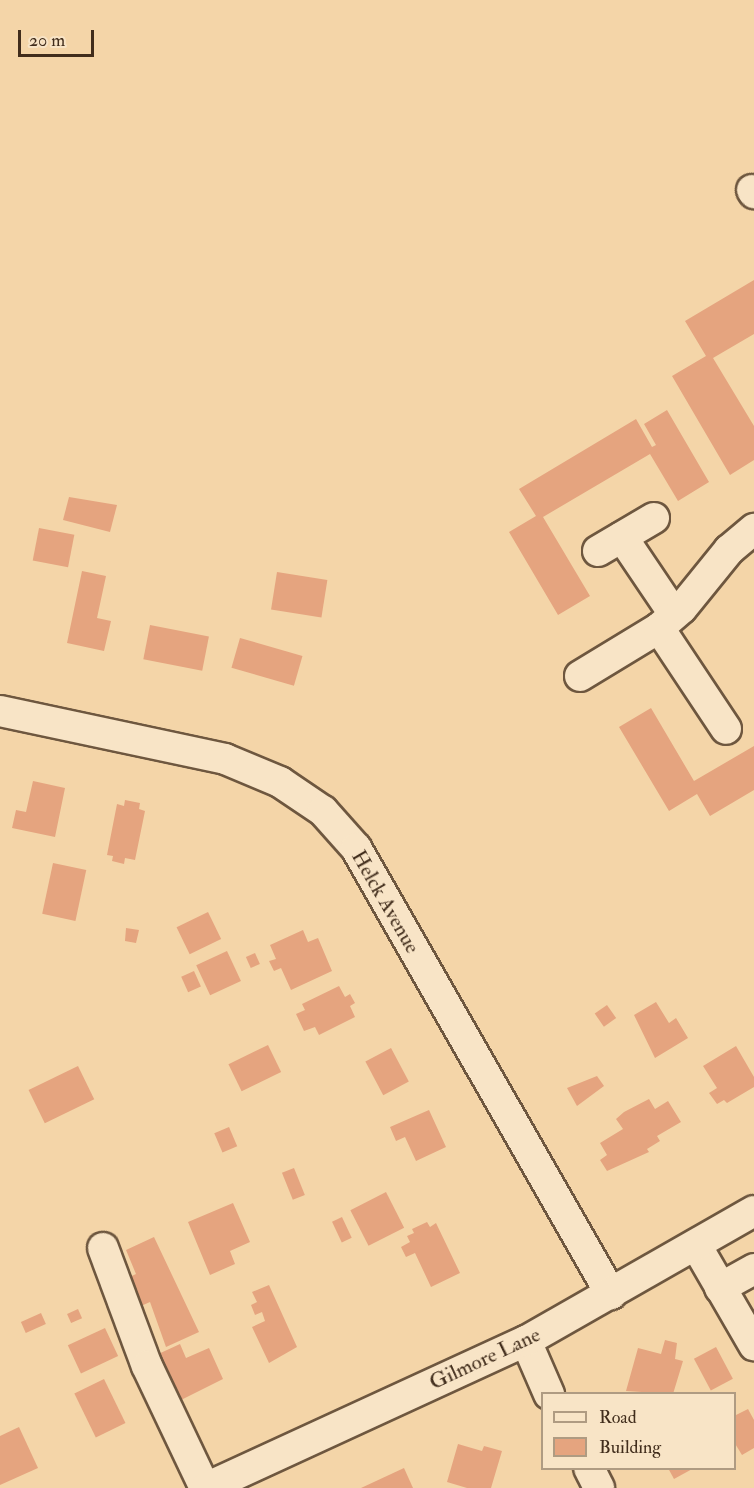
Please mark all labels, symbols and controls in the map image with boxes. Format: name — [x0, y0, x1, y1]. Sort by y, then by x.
scale bar — [21, 18, 98, 56]
text: 20 m — [29, 29, 65, 52]
street label: Helck Avenue — [345, 846, 425, 958]
street label: Gilmore Lane — [426, 1322, 544, 1396]
legend — [541, 1392, 736, 1470]
text: Road — [599, 1406, 637, 1429]
text: Building — [599, 1436, 661, 1459]

